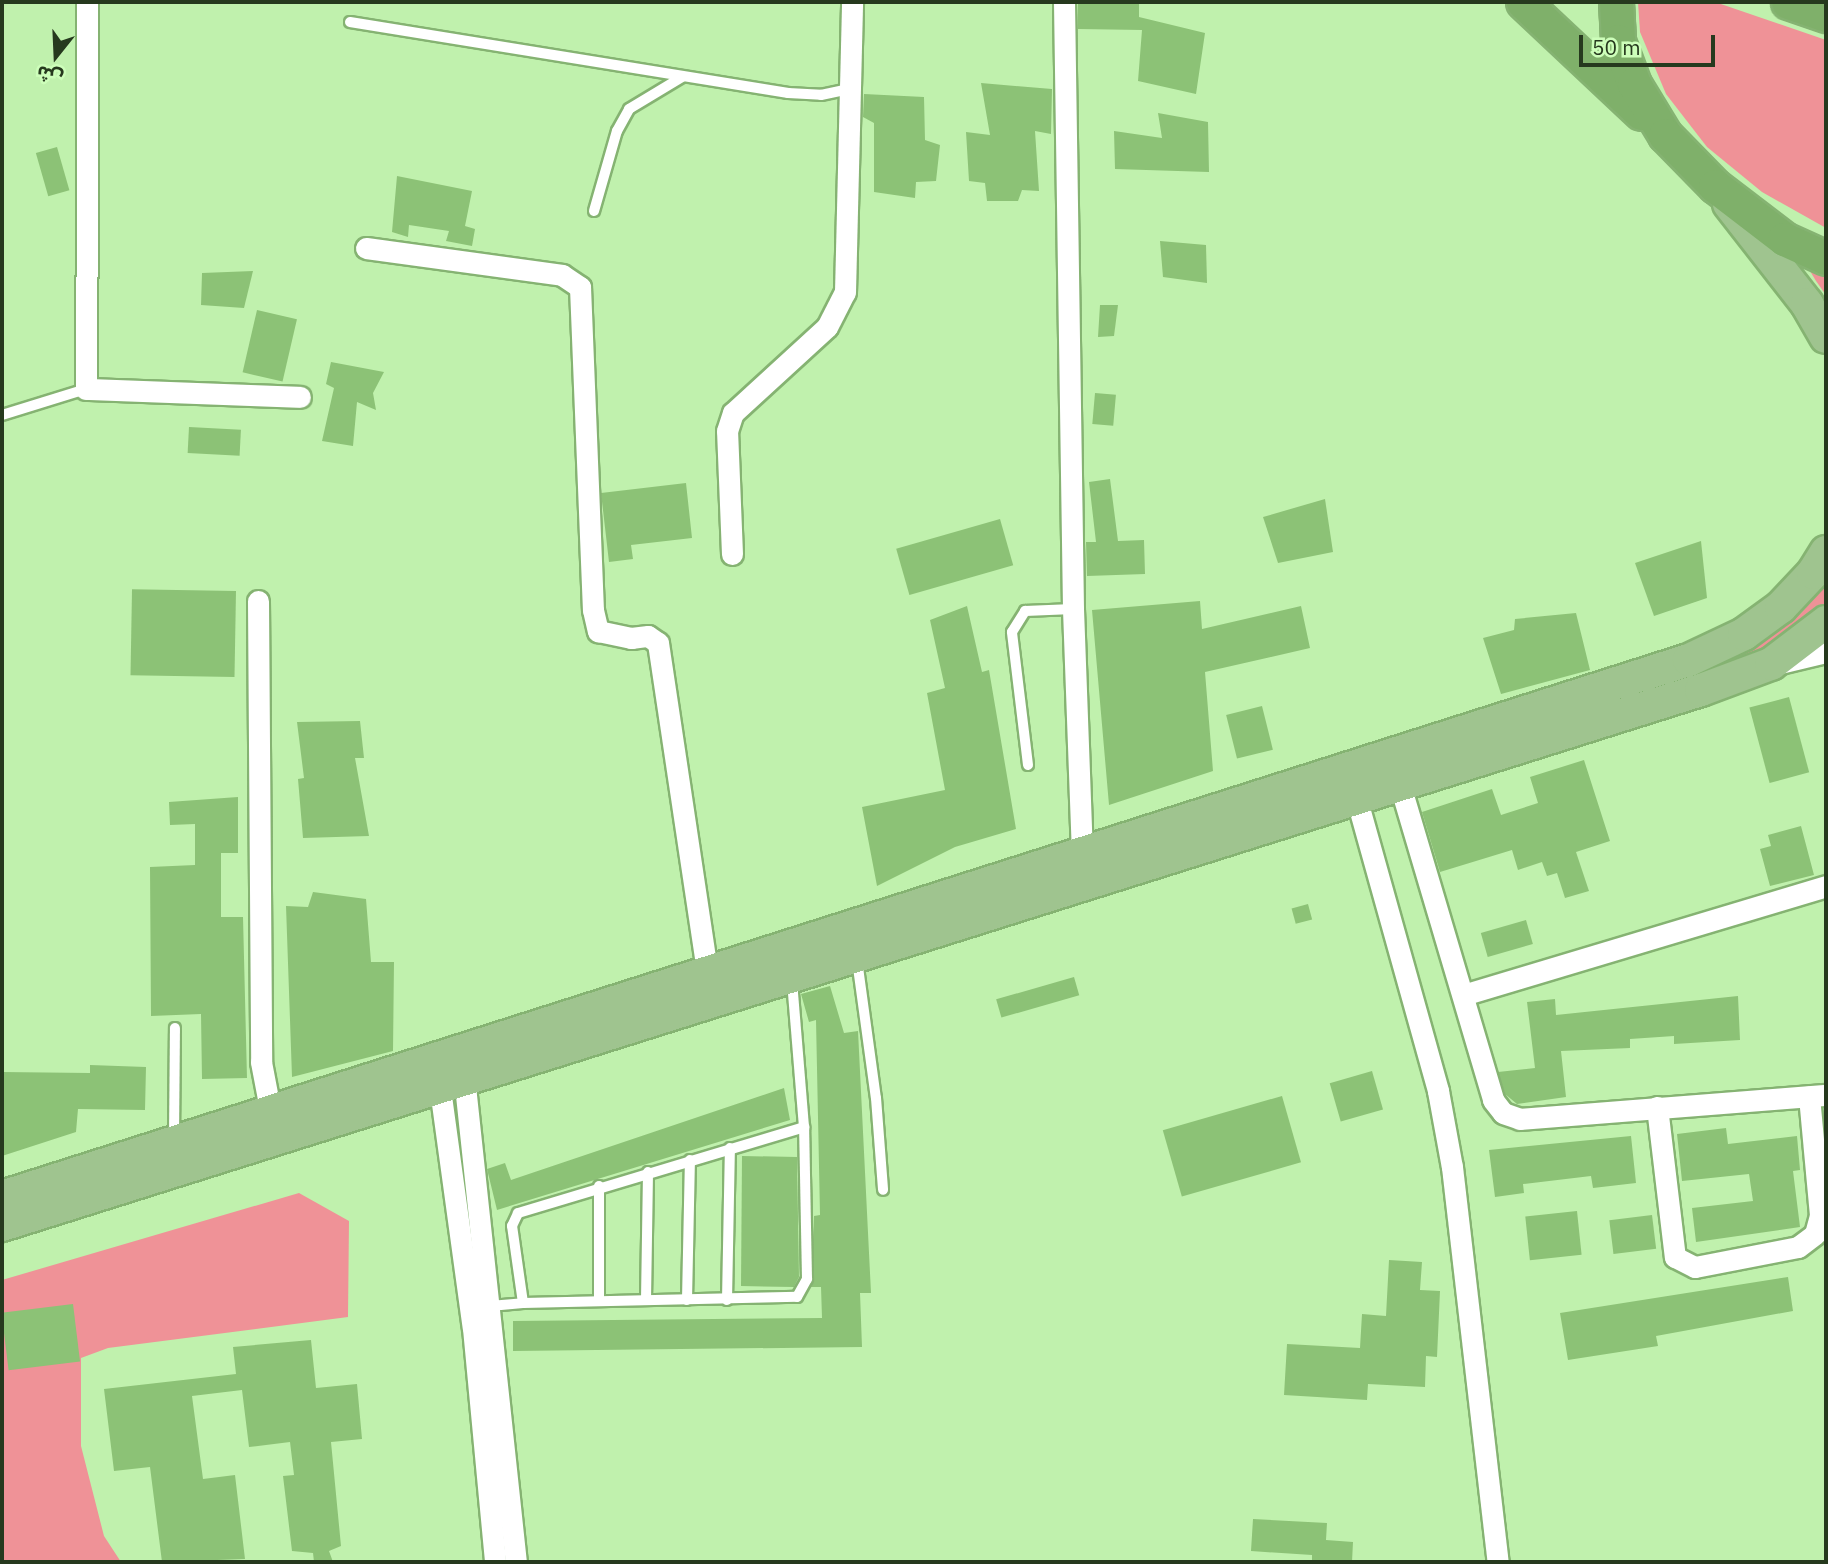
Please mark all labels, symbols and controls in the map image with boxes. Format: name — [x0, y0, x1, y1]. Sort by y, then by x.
north arrow — [21, 21, 91, 91]
scale bar — [1583, 21, 1720, 65]
text: 50 m — [1592, 33, 1641, 61]
text: ش — [33, 61, 66, 91]

